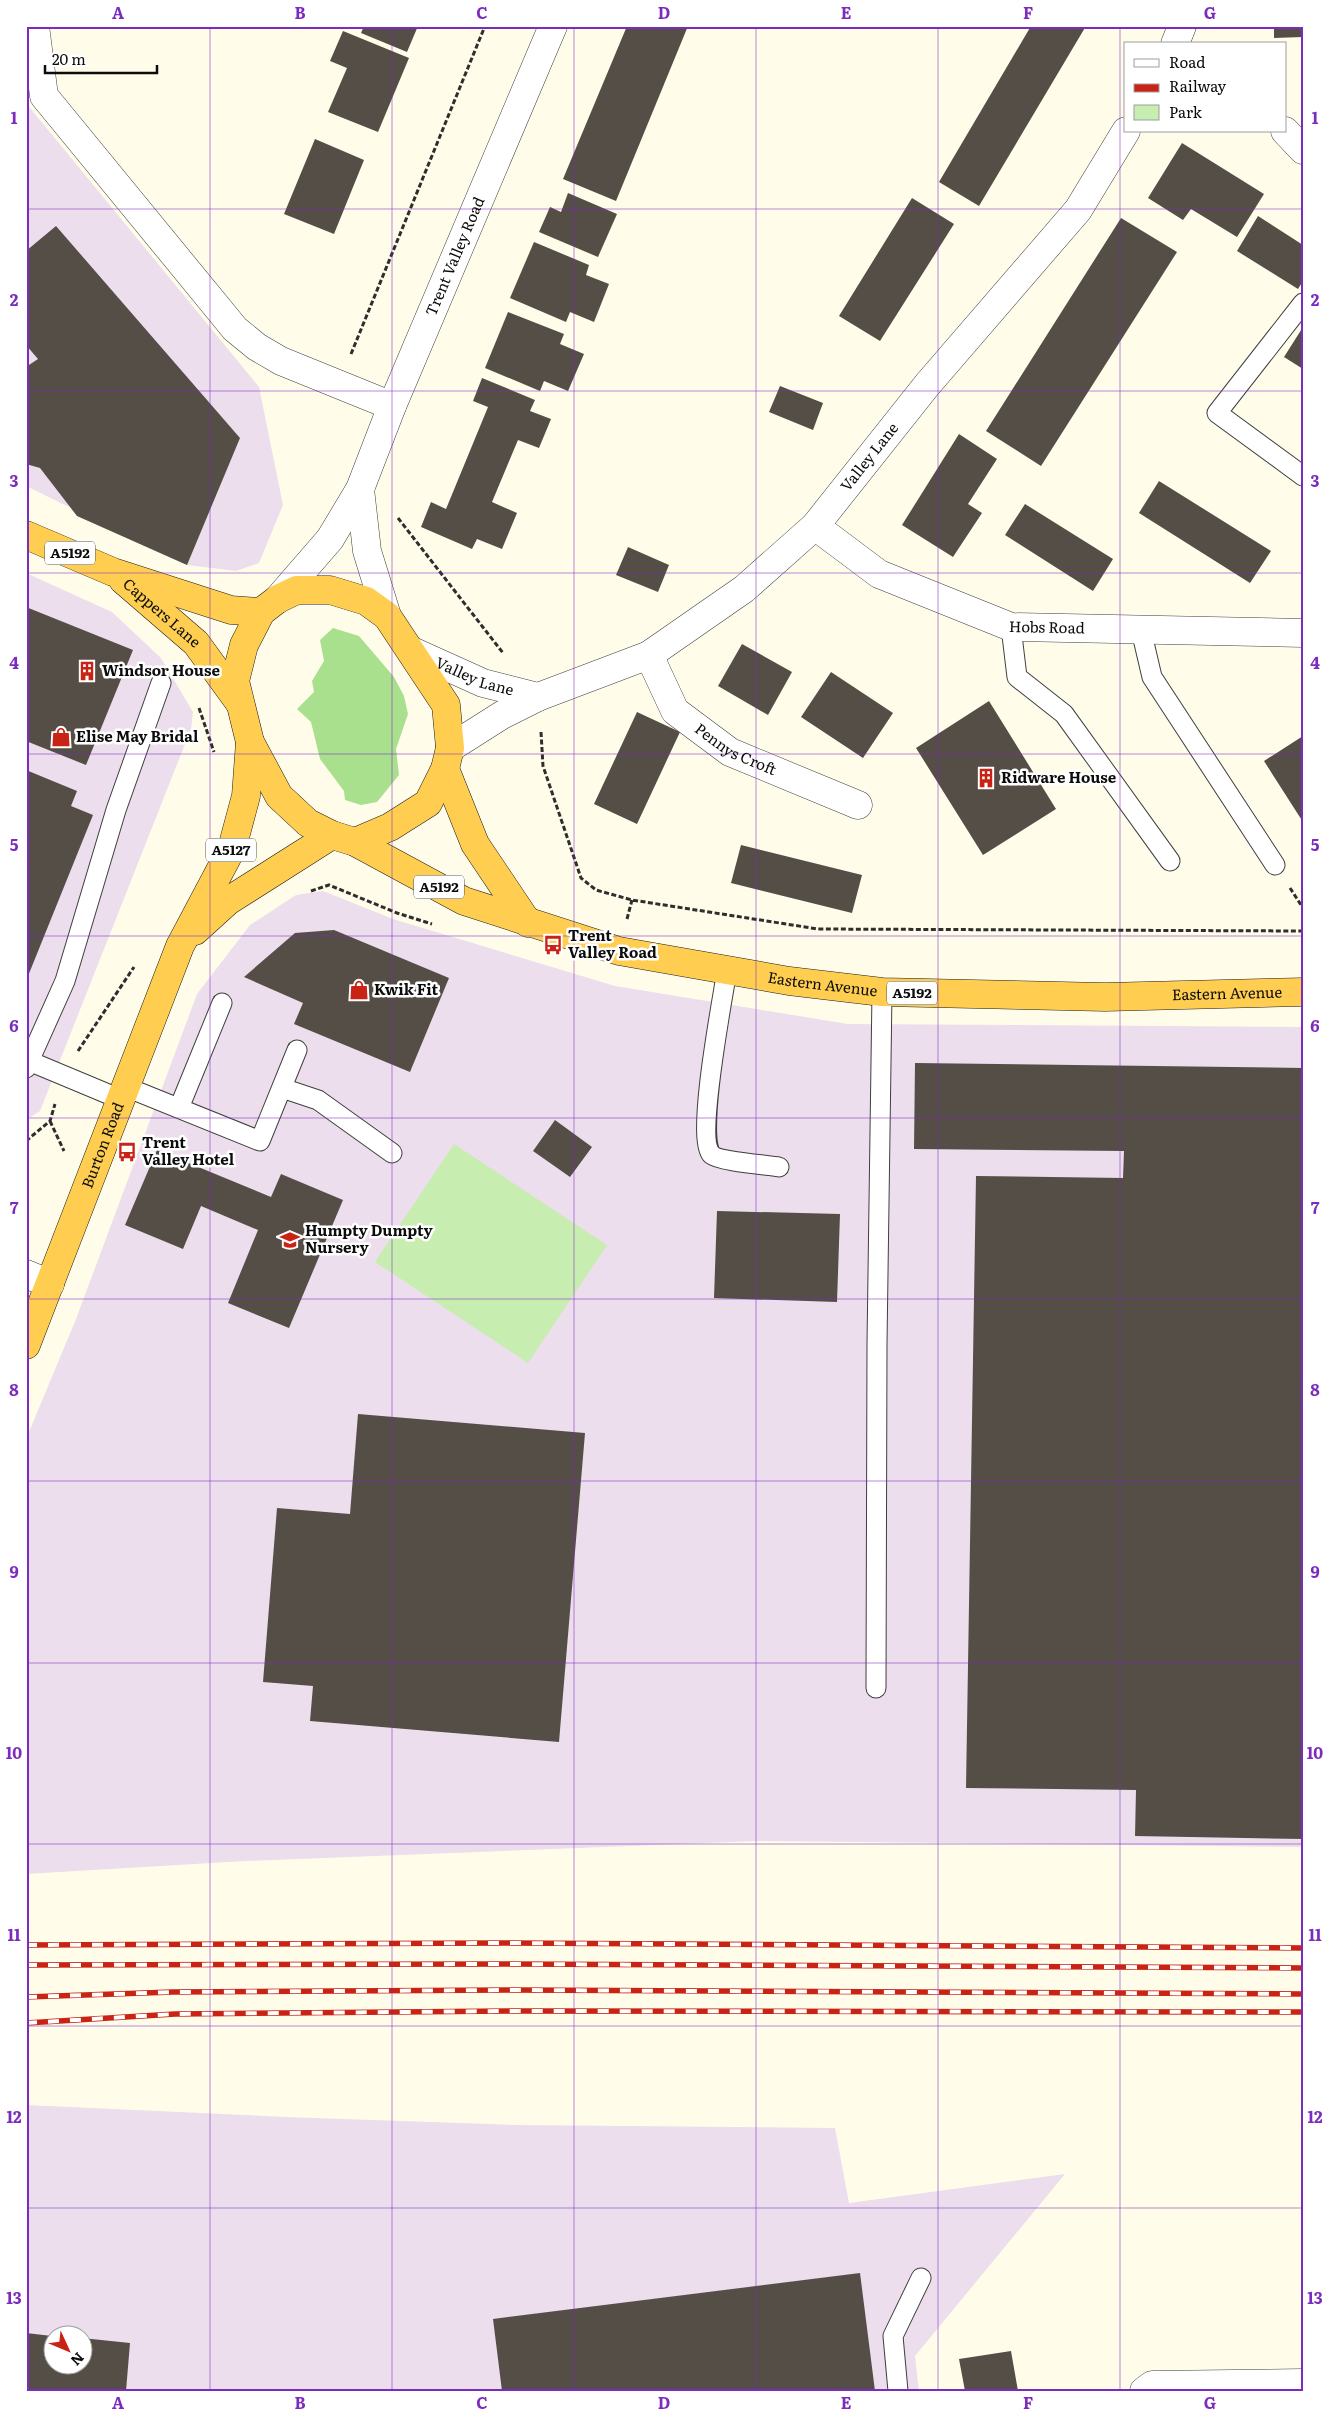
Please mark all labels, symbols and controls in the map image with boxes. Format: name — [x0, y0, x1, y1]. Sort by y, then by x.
text: A — [112, 0, 124, 24]
text: B — [294, 0, 306, 24]
text: C — [476, 0, 488, 24]
text: D — [658, 0, 670, 24]
text: E — [841, 0, 852, 24]
text: F — [1023, 0, 1033, 24]
text: G — [1204, 0, 1216, 24]
scale bar — [45, 42, 158, 74]
legend — [1124, 42, 1286, 132]
text: 20 m — [52, 47, 86, 70]
text: Road — [1169, 50, 1205, 73]
text: Railway — [1169, 74, 1227, 97]
text: Park — [1169, 100, 1203, 123]
text: 1 — [11, 105, 18, 129]
text: 1 — [1312, 105, 1319, 129]
street label: Trent Valley Road — [418, 193, 489, 319]
text: 2 — [10, 287, 19, 311]
text: 2 — [1311, 287, 1320, 311]
street label: Valley Lane — [834, 417, 903, 496]
text: 3 — [10, 468, 19, 492]
text: 3 — [1311, 468, 1320, 492]
road number: A5192 — [45, 542, 95, 564]
street label: Cappers Lane — [119, 572, 207, 652]
street label: Hobs Road — [1009, 614, 1085, 639]
text: 4 — [9, 650, 19, 674]
street label: Valley Lane — [432, 650, 517, 700]
text: 4 — [1310, 650, 1320, 674]
place label: Windsor House — [102, 658, 220, 681]
building icon: Windsor House — [76, 660, 98, 682]
street label: Pennys Croft — [690, 717, 780, 780]
place label: Elise May Bridal — [76, 724, 199, 747]
shop icon: Elise May Bridal — [50, 726, 72, 748]
place label: Ridware House — [1001, 765, 1117, 788]
building icon: Ridware House — [975, 767, 997, 789]
text: 5 — [10, 832, 19, 856]
text: 5 — [1311, 832, 1320, 856]
road number: A5127 — [206, 838, 256, 862]
road number: A5192 — [414, 876, 464, 899]
place label: Trent Valley Road — [568, 923, 657, 963]
bus stop icon: Trent Valley Road — [542, 934, 564, 956]
street label: Eastern Avenue — [766, 964, 879, 1001]
place label: Kwik Fit — [374, 977, 438, 1000]
shop icon: Kwik Fit — [348, 979, 370, 1001]
street label: Eastern Avenue — [1171, 980, 1283, 1005]
road number: A5192 — [887, 981, 937, 1004]
text: 6 — [9, 1013, 19, 1037]
text: 6 — [1310, 1013, 1320, 1037]
street label: Burton Road — [75, 1098, 129, 1191]
place label: Trent Valley Hotel — [142, 1130, 235, 1170]
bus stop icon: Trent Valley Hotel — [116, 1141, 138, 1163]
text: 7 — [10, 1195, 19, 1219]
text: 7 — [1311, 1195, 1320, 1219]
place label: Humpty Dumpty Nursery — [305, 1218, 433, 1258]
school or university icon: Humpty Dumpty Nursery — [279, 1229, 301, 1251]
text: 8 — [9, 1377, 19, 1401]
text: 8 — [1310, 1377, 1320, 1401]
text: 9 — [9, 1559, 19, 1583]
text: 9 — [1310, 1559, 1320, 1583]
text: 10 — [6, 1740, 22, 1764]
text: 10 — [1307, 1740, 1323, 1764]
text: 11 — [7, 1922, 21, 1946]
text: 11 — [1308, 1922, 1322, 1946]
text: 12 — [6, 2104, 22, 2128]
text: 12 — [1307, 2104, 1323, 2128]
text: 13 — [6, 2285, 22, 2309]
text: 13 — [1307, 2285, 1323, 2309]
north arrow — [42, 2324, 92, 2374]
text: N — [67, 2349, 89, 2371]
text: A — [112, 2390, 124, 2414]
text: B — [294, 2390, 306, 2414]
text: C — [476, 2390, 488, 2414]
text: D — [658, 2390, 670, 2414]
text: E — [841, 2390, 852, 2414]
text: F — [1023, 2390, 1033, 2414]
text: G — [1204, 2390, 1216, 2414]

